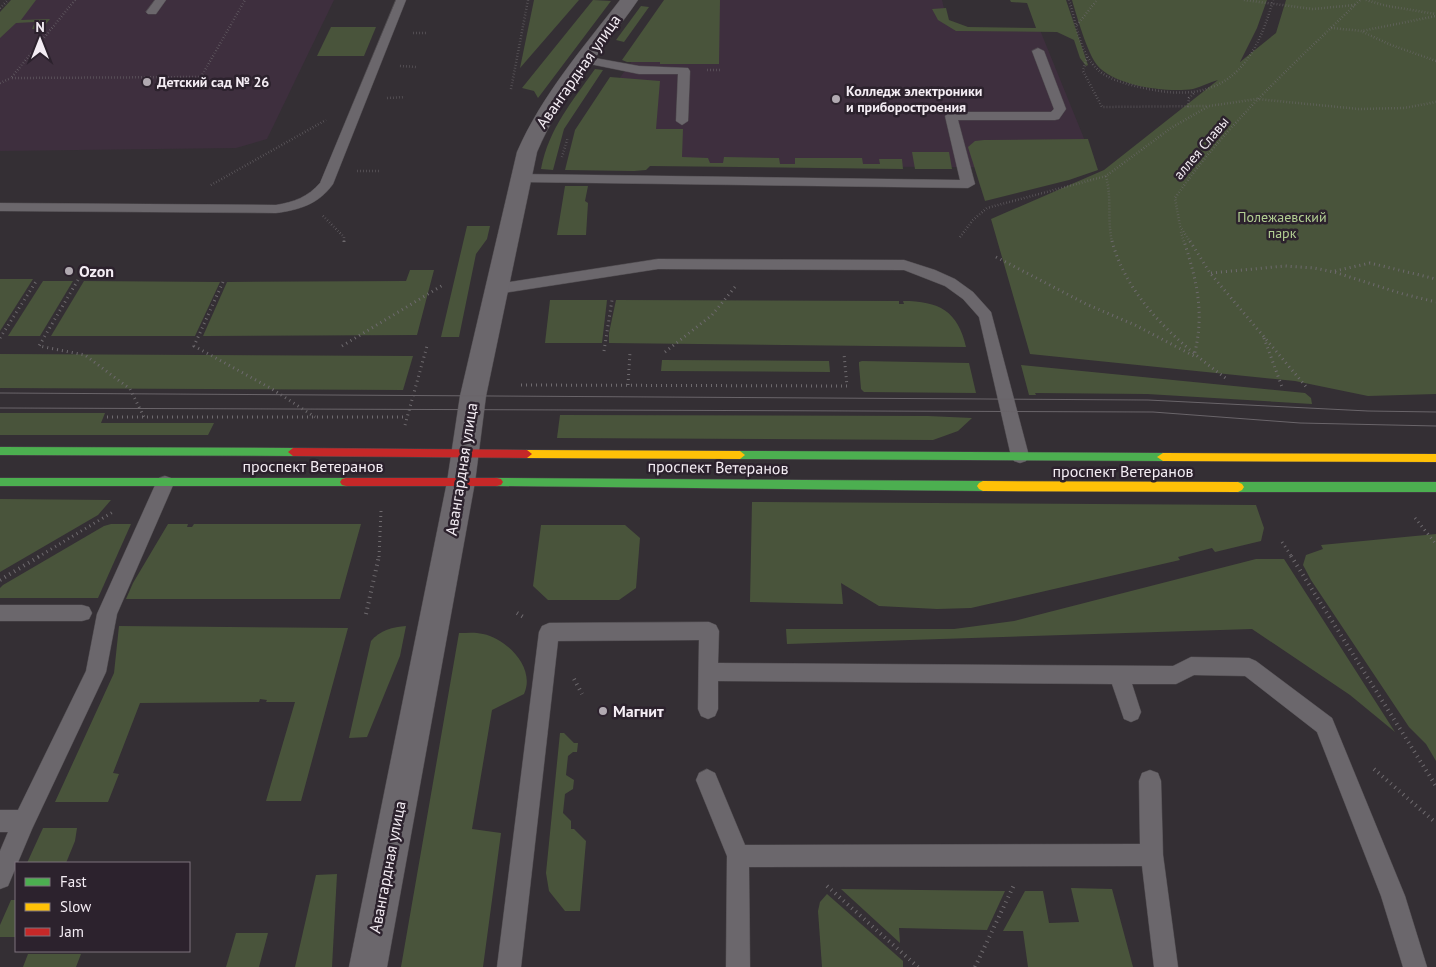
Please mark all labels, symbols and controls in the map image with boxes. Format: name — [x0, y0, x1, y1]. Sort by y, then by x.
street label: Авангардная улица — [531, 10, 625, 132]
north arrow — [15, 15, 65, 65]
text: N — [35, 18, 45, 36]
place label: Детский сад № 26 — [157, 73, 269, 91]
marker: Детский сад № 26 — [141, 76, 153, 88]
place label: Колледж электроники и приборостроения — [846, 82, 982, 116]
marker: Колледж электроники и приборостроения — [830, 93, 842, 105]
street label: аллея Славы — [1170, 113, 1232, 183]
park label: Полежаевский парк — [1237, 208, 1327, 242]
place label: Ozon — [79, 261, 114, 281]
marker: Ozon — [63, 265, 75, 277]
street label: Авангардная улица — [441, 401, 481, 537]
street label: проспект Ветеранов — [243, 456, 384, 476]
street label: проспект Ветеранов — [647, 456, 789, 478]
street label: проспект Ветеранов — [1053, 461, 1194, 481]
place label: Магнит — [613, 701, 664, 721]
marker: Магнит — [597, 705, 609, 717]
street label: Авангардная улица — [364, 799, 410, 935]
legend — [15, 862, 190, 952]
text: Fast — [60, 872, 87, 891]
text: Slow — [60, 897, 91, 916]
text: Jam — [59, 922, 84, 941]

